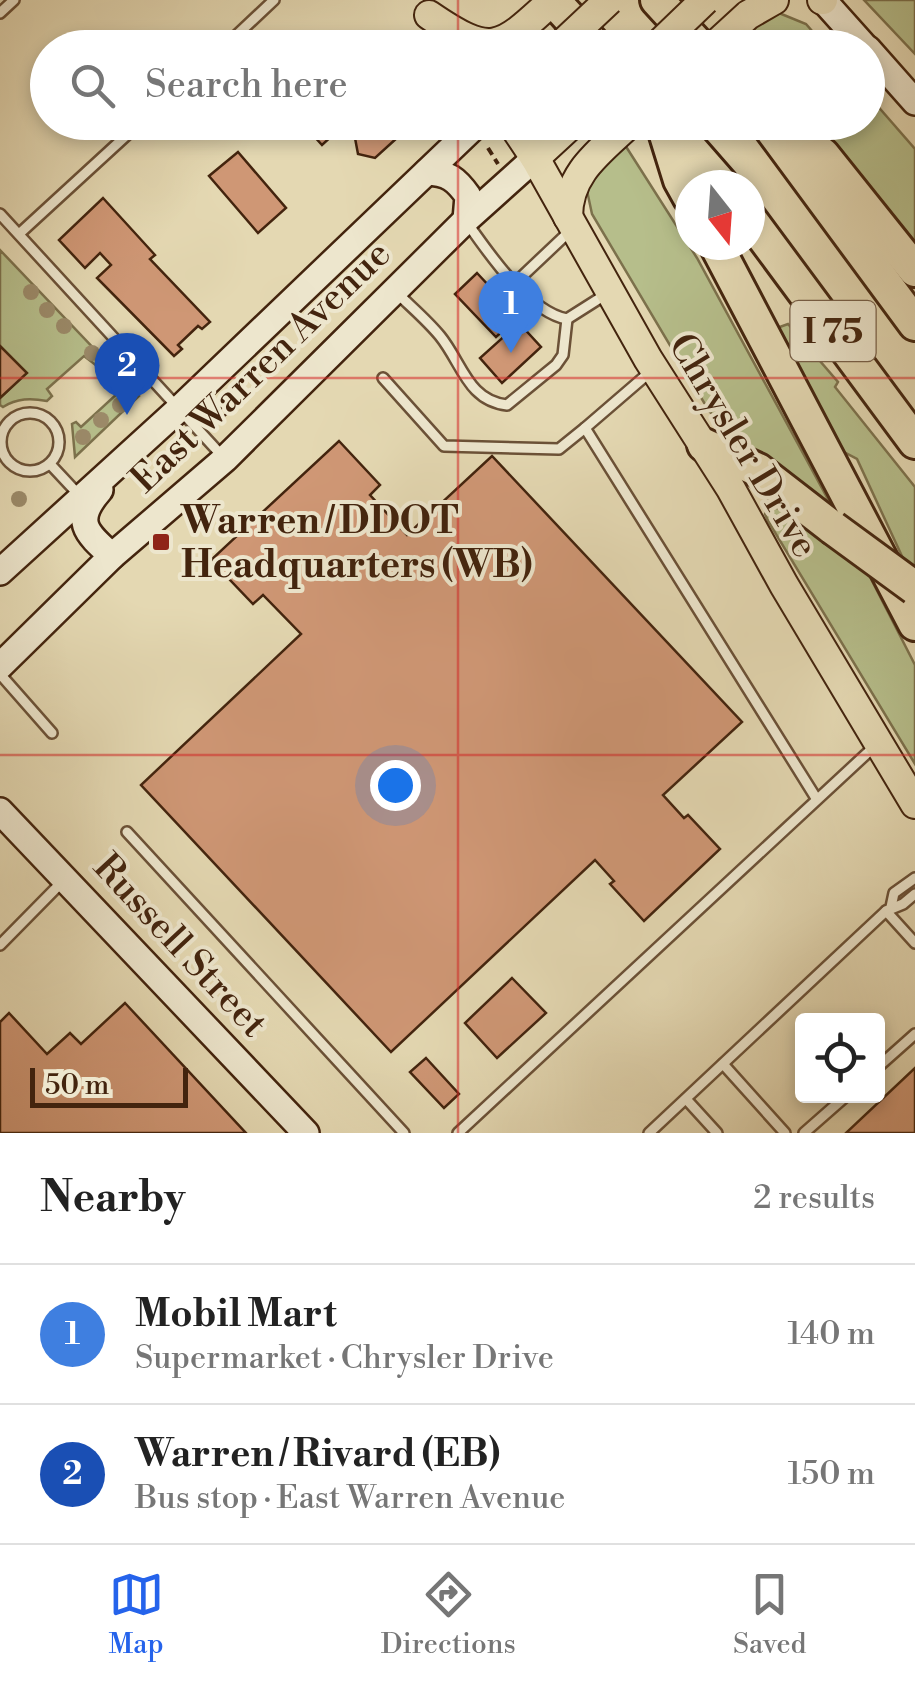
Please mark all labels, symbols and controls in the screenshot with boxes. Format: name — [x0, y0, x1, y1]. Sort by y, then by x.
search box — [30, 30, 885, 140]
icon: search — [65, 58, 120, 113]
text: Search here — [145, 62, 348, 109]
north arrow — [675, 170, 765, 260]
street label: East Warren Avenue — [121, 231, 401, 503]
pin: 1 — [478, 270, 544, 353]
road number: I 75 — [790, 301, 876, 361]
street label: Chrysler Drive — [657, 325, 828, 566]
pin: 2 — [94, 332, 160, 415]
place label: Warren / DDOT Headquarters (WB) — [180, 498, 533, 589]
marker: Warren / DDOT Headquarters (WB) — [150, 531, 172, 553]
your location — [370, 760, 421, 811]
street label: Russell Street — [83, 844, 277, 1048]
map controls — [795, 1013, 885, 1103]
button: locate — [795, 1013, 885, 1103]
scale bar — [30, 1063, 188, 1108]
text: 50 m — [45, 1068, 109, 1103]
text: Nearby — [40, 1172, 185, 1225]
text: 2 results — [753, 1178, 875, 1218]
text: Mobil Mart — [135, 1291, 337, 1338]
text: 1 — [65, 1314, 80, 1354]
text: 140 m — [788, 1314, 875, 1354]
text: Supermarket · Chrysler Drive — [135, 1338, 554, 1378]
text: Warren / Rivard (EB) — [135, 1431, 500, 1478]
text: 2 — [62, 1454, 83, 1494]
text: 150 m — [788, 1454, 875, 1494]
text: Bus stop · East Warren Avenue — [135, 1478, 566, 1518]
tab: Map — [109, 1567, 164, 1662]
tab: Directions — [381, 1567, 516, 1662]
tab: Saved — [733, 1567, 806, 1662]

